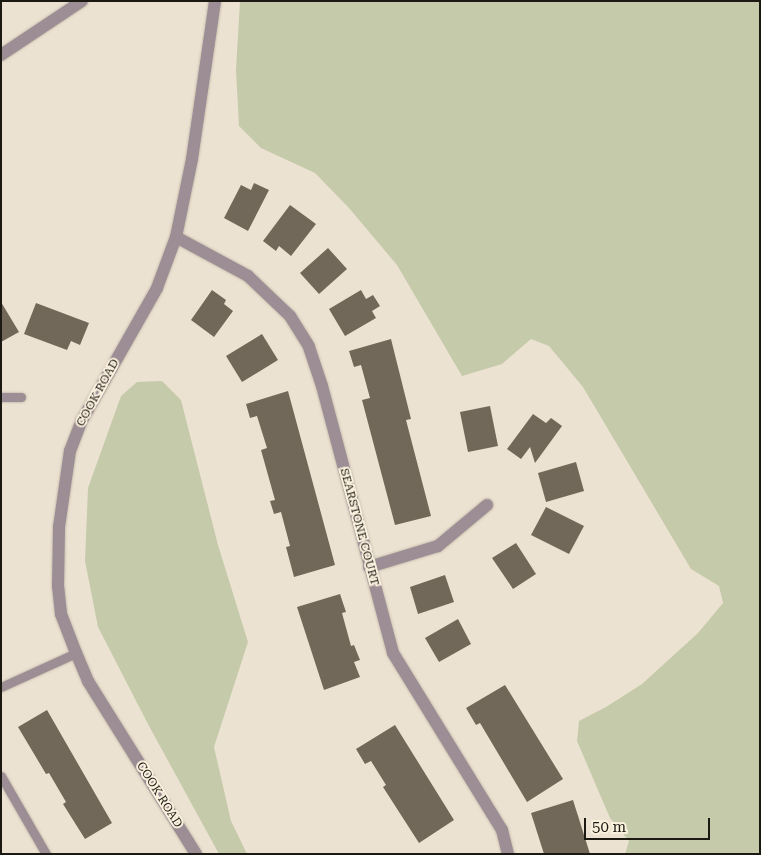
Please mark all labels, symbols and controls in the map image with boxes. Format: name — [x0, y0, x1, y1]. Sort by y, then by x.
street label: COOK ROAD — [74, 357, 122, 429]
street label: SEARSTONE COURT — [336, 467, 382, 587]
street label: COOK ROAD — [133, 760, 185, 830]
scale bar — [586, 808, 712, 840]
text: 50 m — [592, 818, 626, 836]

